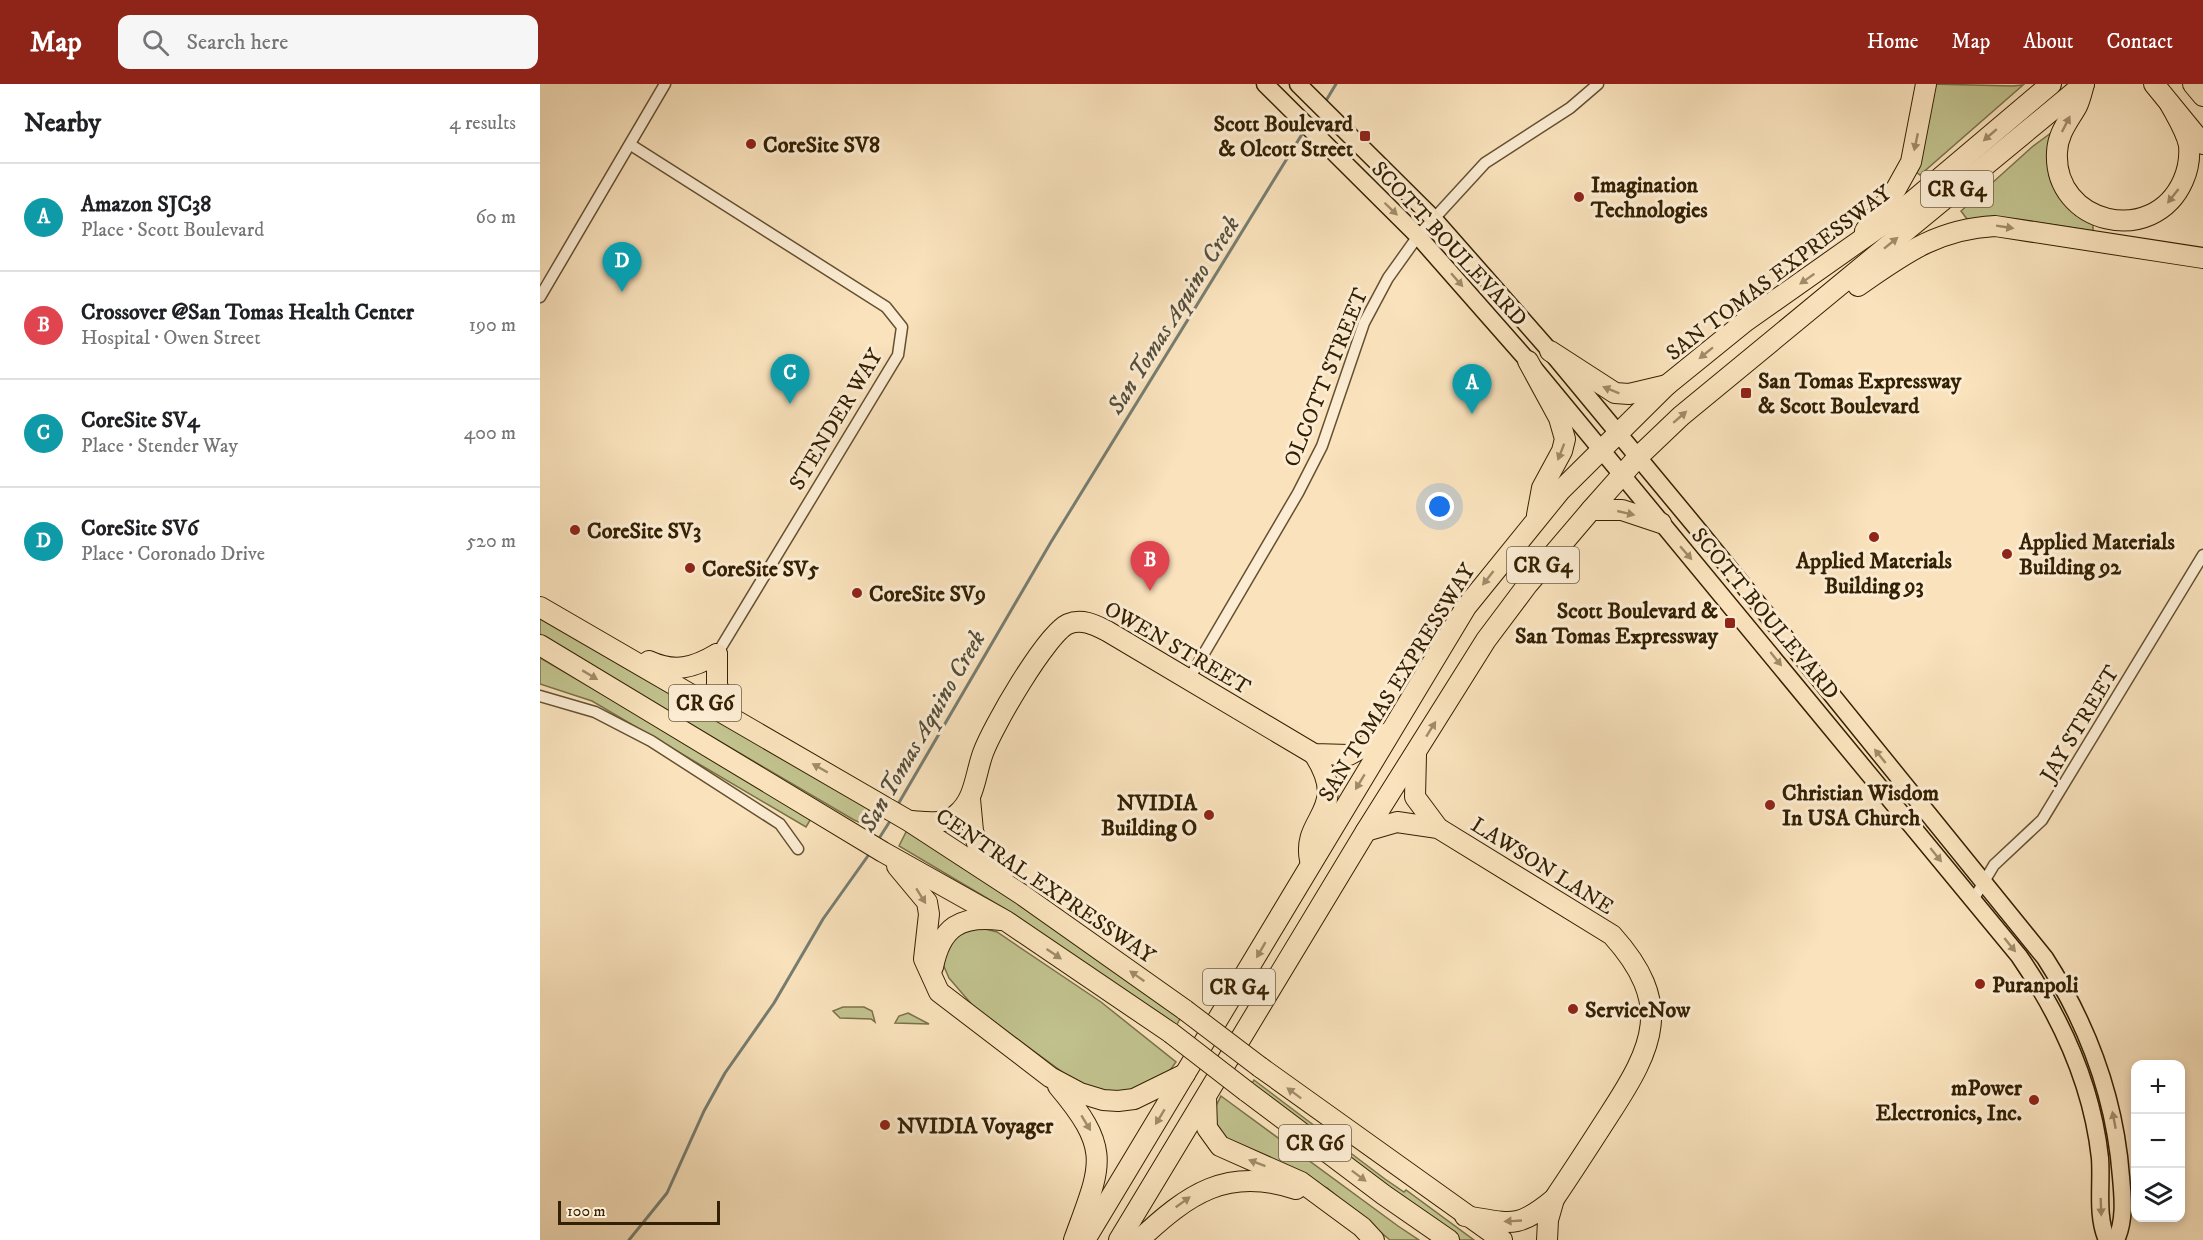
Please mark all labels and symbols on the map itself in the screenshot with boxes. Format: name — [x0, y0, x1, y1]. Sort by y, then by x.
place label: Scott Boulevard & Olcott Street — [1213, 111, 1354, 163]
one-way arrow — [2061, 115, 2071, 132]
one-way arrow — [1982, 128, 1998, 141]
marker: Scott Boulevard & Olcott Street — [1358, 129, 1372, 143]
place label: CoreSite SV8 — [763, 132, 880, 159]
one-way arrow — [1911, 132, 1920, 151]
marker: CoreSite SV8 — [744, 137, 758, 151]
street label: SCOTT BOULEVARD — [1365, 156, 1532, 332]
road number: CR G4 — [1921, 171, 1993, 207]
place label: Imagination Technologies — [1590, 172, 1708, 224]
street label: SAN TOMAS EXPRESSWAY — [1661, 179, 1898, 367]
one-way arrow — [2167, 188, 2180, 204]
marker: Imagination Technologies — [1572, 190, 1586, 204]
one-way arrow — [1383, 202, 1398, 216]
water label: San Tomas Aquino Creek — [1100, 211, 1247, 421]
one-way arrow — [1996, 223, 2015, 232]
one-way arrow — [1884, 237, 1899, 250]
pin: D — [602, 242, 641, 292]
one-way arrow — [1450, 272, 1463, 288]
one-way arrow — [1799, 273, 1815, 284]
street label: OLCOTT STREET — [1278, 284, 1375, 471]
street label: STENDER WAY — [784, 343, 890, 495]
one-way arrow — [1699, 347, 1714, 359]
pin: C — [770, 354, 810, 404]
pin: A — [1452, 364, 1492, 414]
place label: San Tomas Expressway & Scott Boulevard — [1758, 368, 1962, 420]
one-way arrow — [1601, 385, 1619, 395]
marker: San Tomas Expressway & Scott Boulevard — [1739, 386, 1753, 400]
one-way arrow — [1672, 411, 1687, 424]
one-way arrow — [1556, 444, 1566, 462]
your location — [1425, 492, 1454, 521]
one-way arrow — [1617, 509, 1636, 518]
place label: CoreSite SV3 — [587, 518, 701, 545]
marker: CoreSite SV3 — [568, 523, 582, 537]
street label: SCOTT BOULEVARD — [1685, 523, 1845, 705]
place label: Applied Materials Building 92 — [2018, 529, 2175, 581]
marker: Applied Materials Building 93 — [1867, 530, 1881, 544]
pin: B — [1130, 542, 1170, 591]
one-way arrow — [1680, 545, 1693, 561]
road number: CR G4 — [1507, 547, 1579, 583]
marker: Applied Materials Building 92 — [2000, 547, 2014, 561]
place label: Applied Materials Building 93 — [1795, 548, 1953, 600]
place label: CoreSite SV5 — [702, 556, 819, 583]
street label: SAN TOMAS EXPRESSWAY — [1313, 558, 1482, 807]
marker: CoreSite SV5 — [683, 561, 697, 575]
one-way arrow — [1482, 571, 1494, 586]
place label: CoreSite SV9 — [869, 581, 986, 608]
marker: CoreSite SV9 — [850, 586, 864, 600]
street label: OWEN STREET — [1099, 595, 1256, 701]
place label: Scott Boulevard & San Tomas Expressway — [1515, 598, 1719, 650]
marker: Scott Boulevard & San Tomas Expressway — [1723, 616, 1737, 630]
water label: San Tomas Aquino Creek — [852, 625, 993, 838]
one-way arrow — [1769, 651, 1782, 666]
street label: JAY STREET — [2034, 660, 2126, 789]
one-way arrow — [582, 670, 598, 681]
road number: CR G6 — [669, 685, 741, 721]
one-way arrow — [1425, 721, 1436, 737]
one-way arrow — [1874, 748, 1887, 764]
one-way arrow — [812, 763, 828, 774]
one-way arrow — [1354, 774, 1365, 790]
place label: Christian Wisdom In USA Church — [1782, 780, 1939, 832]
place label: NVIDIA Building O — [1101, 790, 1198, 842]
marker: Christian Wisdom In USA Church — [1763, 798, 1777, 812]
street label: CENTRAL EXPRESSWAY — [930, 803, 1161, 970]
marker: NVIDIA Building O — [1202, 808, 1216, 822]
street label: LAWSON LANE — [1466, 812, 1619, 921]
one-way arrow — [1930, 847, 1943, 863]
one-way arrow — [916, 887, 927, 904]
one-way arrow — [2003, 937, 2016, 953]
one-way arrow — [1256, 942, 1266, 959]
one-way arrow — [1046, 948, 1062, 960]
road number: CR G4 — [1203, 969, 1275, 1005]
one-way arrow — [1129, 970, 1145, 982]
place label: Puranpoli — [1992, 972, 2079, 999]
marker: Puranpoli — [1973, 977, 1987, 991]
place label: ServiceNow — [1585, 997, 1691, 1024]
marker: ServiceNow — [1566, 1002, 1580, 1016]
place label: mPower Electronics, Inc. — [1876, 1075, 2023, 1127]
one-way arrow — [1287, 1087, 1302, 1099]
marker: mPower Electronics, Inc. — [2027, 1093, 2041, 1107]
one-way arrow — [1155, 1109, 1166, 1125]
one-way arrow — [2109, 1111, 2118, 1130]
place label: NVIDIA Voyager — [897, 1113, 1054, 1140]
one-way arrow — [1081, 1115, 1092, 1131]
marker: NVIDIA Voyager — [878, 1118, 892, 1132]
road number: CR G6 — [1279, 1125, 1351, 1161]
one-way arrow — [1248, 1157, 1266, 1167]
one-way arrow — [1352, 1170, 1367, 1182]
one-way arrow — [1176, 1196, 1191, 1208]
one-way arrow — [2096, 1197, 2106, 1216]
scale bar — [558, 1198, 720, 1226]
one-way arrow — [1503, 1217, 1522, 1226]

